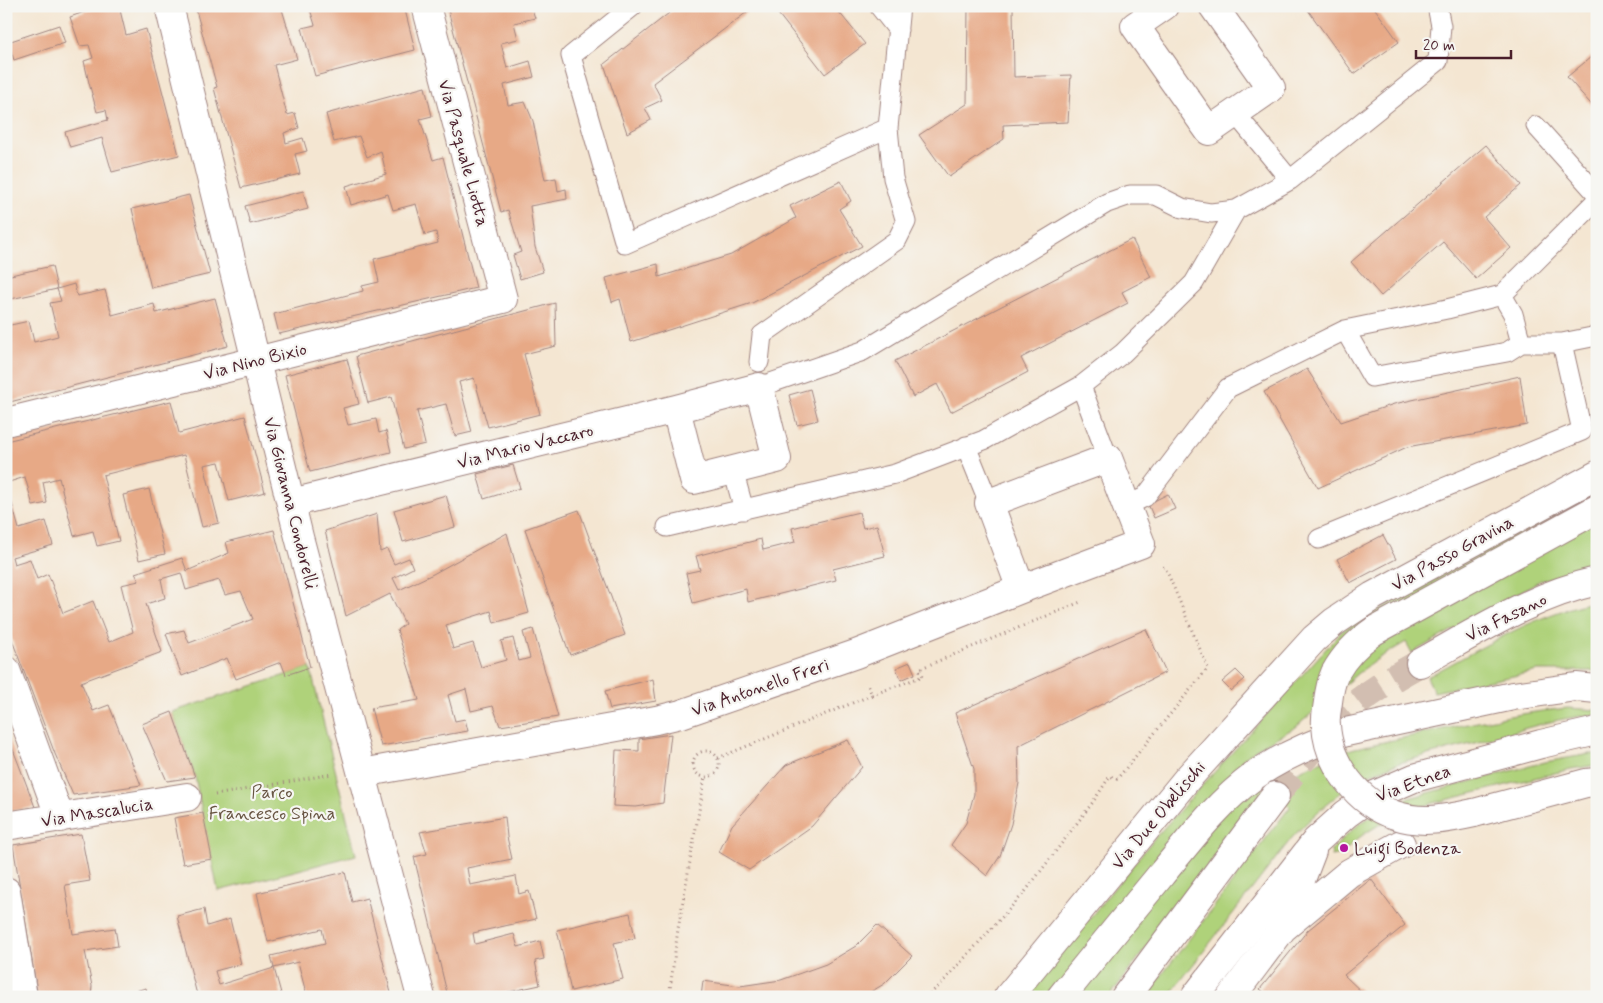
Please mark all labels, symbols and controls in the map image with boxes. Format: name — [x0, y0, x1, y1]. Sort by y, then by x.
scale bar — [1416, 28, 1510, 60]
text: 20 m — [1423, 36, 1455, 56]
street label: Via Pasquale Liotta — [432, 77, 494, 229]
street label: Via Nino Bixio — [201, 338, 310, 386]
street label: Via Giovanna Condorelli — [257, 415, 323, 592]
street label: Via Mario Vaccaro — [455, 418, 596, 475]
street label: Via Passo Gravina — [1387, 510, 1518, 597]
street label: Via Fasano — [1462, 588, 1551, 648]
street label: Via Antonello Freri — [688, 653, 832, 723]
street label: Via Due Obelischi — [1106, 756, 1211, 875]
street label: Via Etnea — [1373, 759, 1454, 809]
park label: Parco Francesco Spina — [209, 781, 335, 826]
street label: Via Mascalucia — [39, 792, 155, 834]
place label: Luigi Bodenza — [1354, 837, 1461, 863]
marker: Luigi Bodenza — [1338, 842, 1350, 854]

